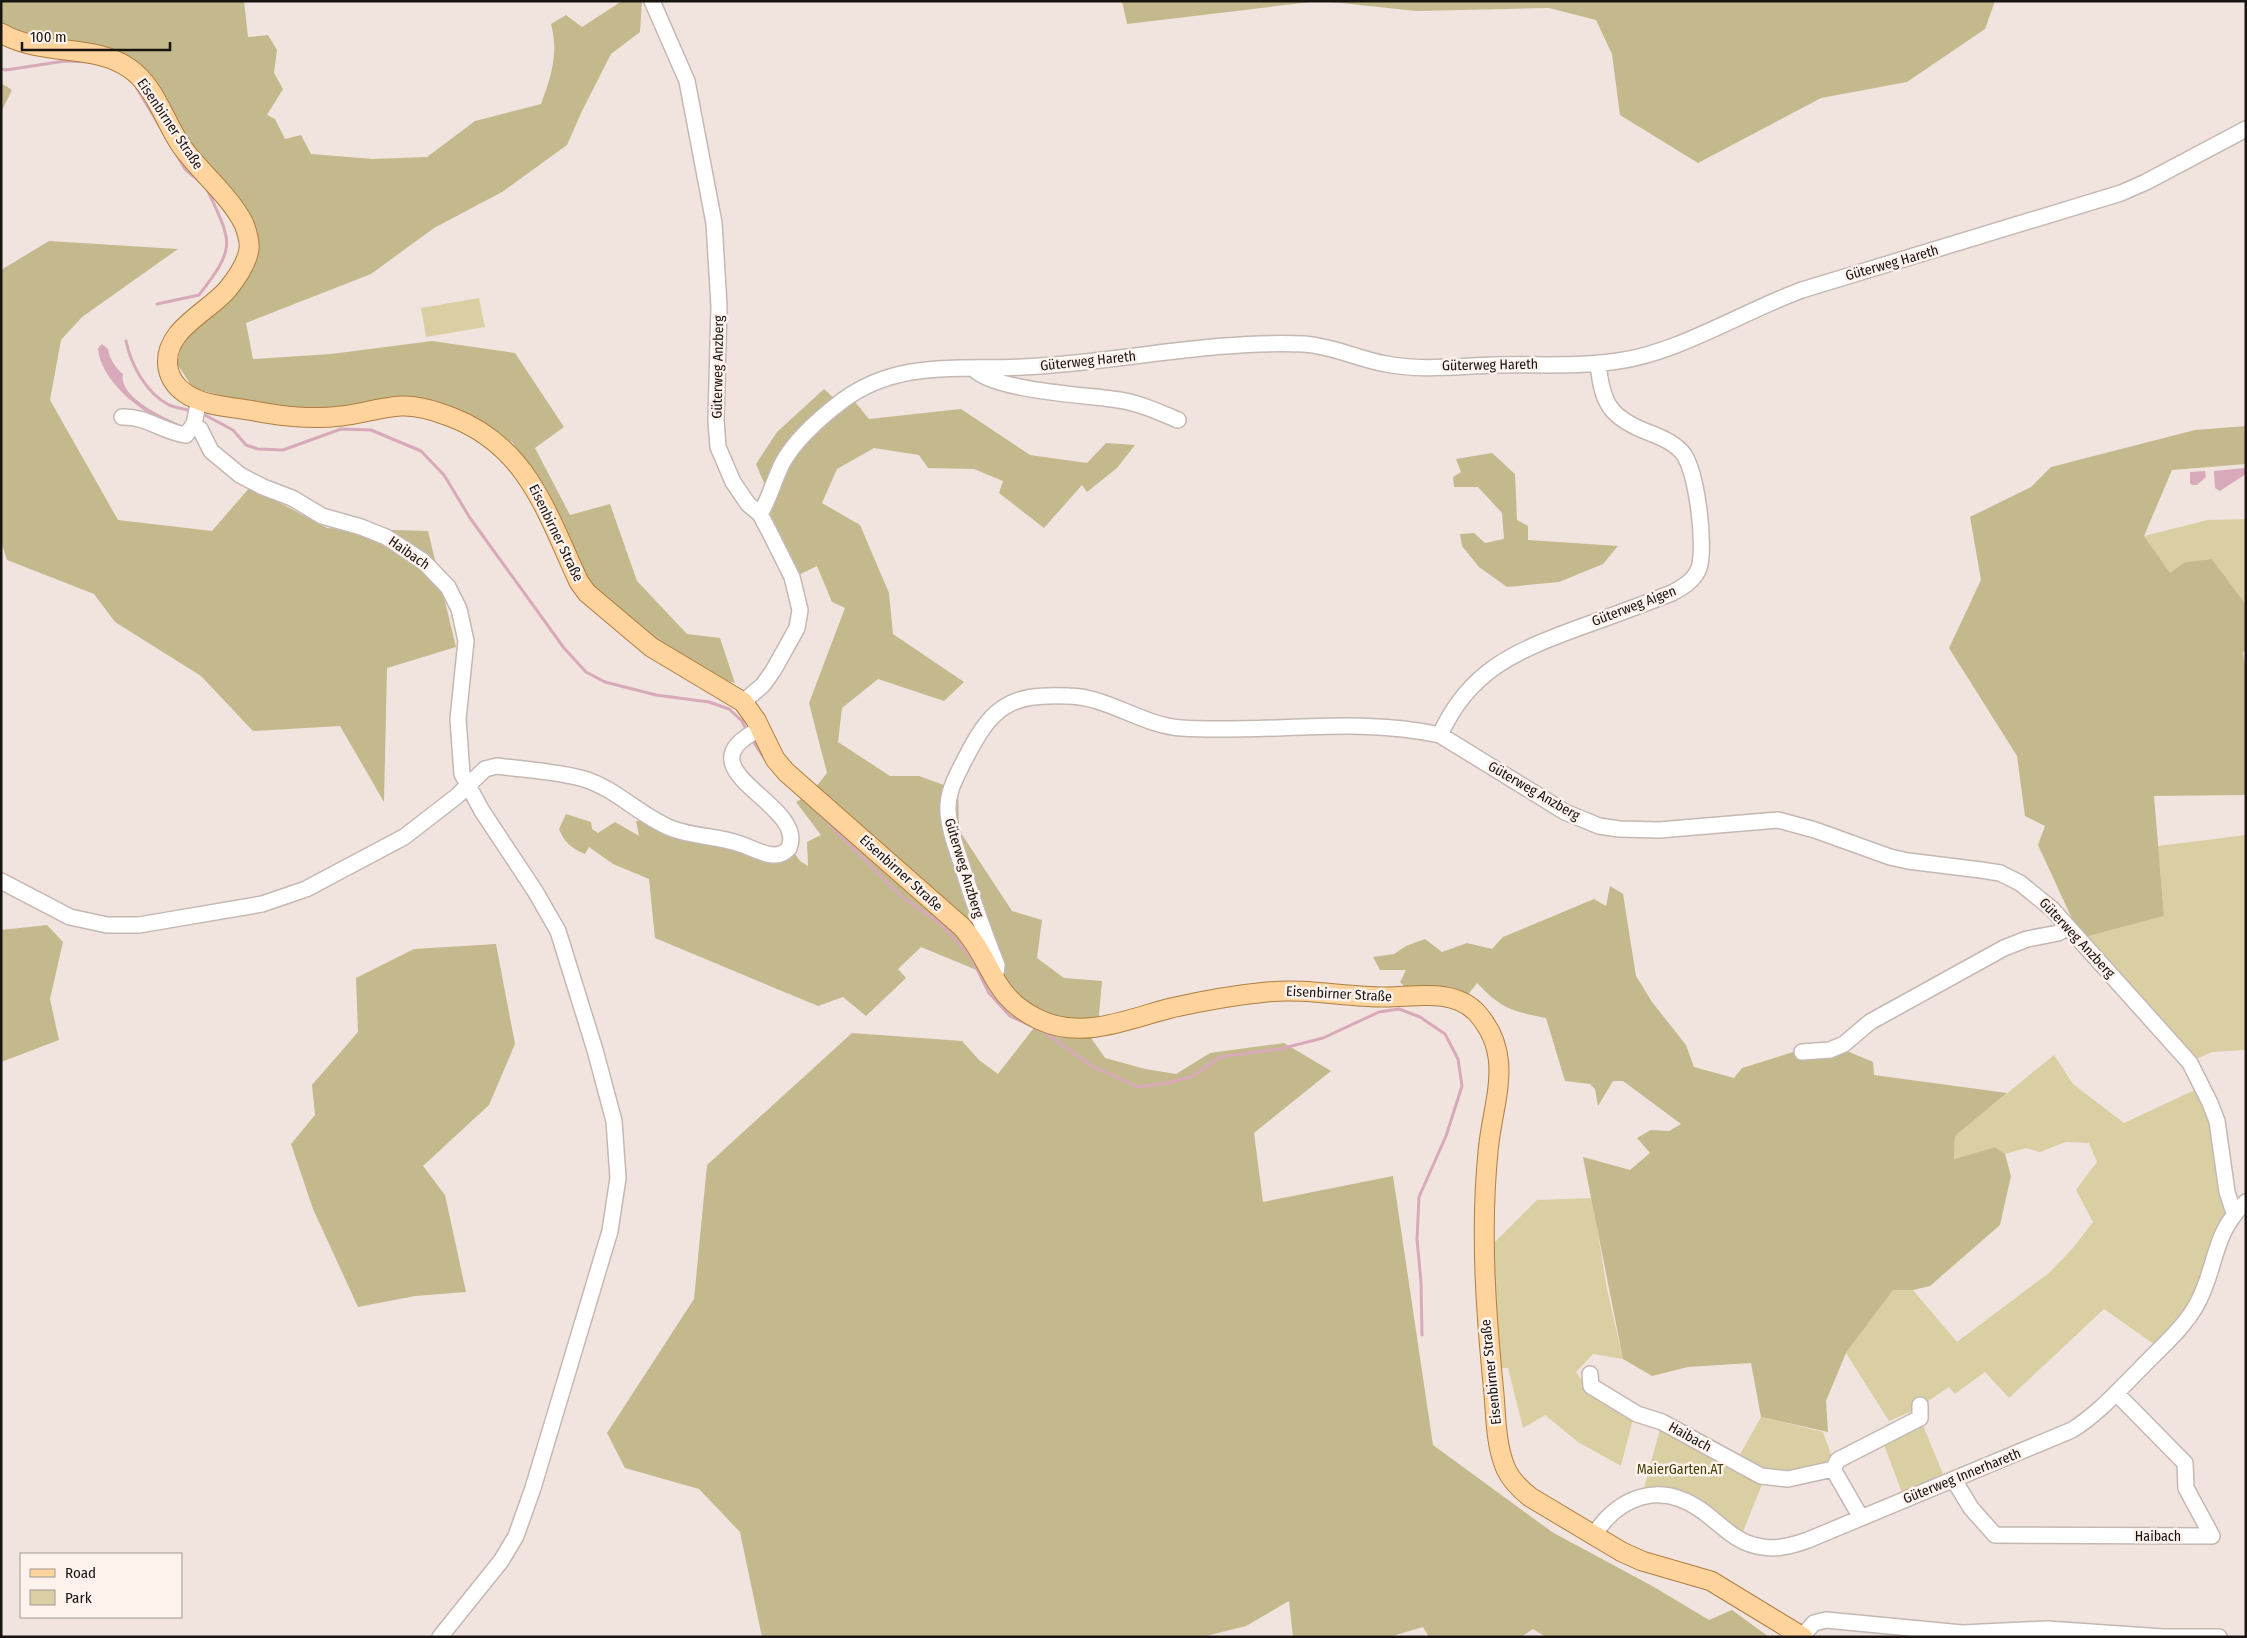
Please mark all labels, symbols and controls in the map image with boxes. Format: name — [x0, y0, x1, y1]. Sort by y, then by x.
scale bar — [22, 20, 170, 52]
text: 100 m — [30, 28, 67, 46]
street label: Eisenbirner Straße — [133, 75, 207, 173]
street label: Güterweg Hareth — [1843, 242, 1941, 284]
street label: Güterweg Anzberg — [709, 315, 727, 419]
street label: Güterweg Hareth — [1039, 348, 1137, 374]
street label: Güterweg Hareth — [1442, 356, 1538, 374]
street label: Eisenbirner Straße — [525, 482, 587, 584]
street label: Haibach — [385, 533, 433, 573]
street label: Güterweg Aigen — [1589, 582, 1679, 630]
street label: Güterweg Anzberg — [1485, 758, 1583, 824]
street label: Güterweg Anzberg — [941, 816, 987, 920]
street label: Eisenbirner Straße — [856, 831, 946, 915]
street label: Güterweg Anzberg — [2036, 894, 2119, 982]
street label: Eisenbirner Straße — [1286, 983, 1392, 1005]
street label: Eisenbirner Straße — [1477, 1318, 1505, 1426]
street label: Haibach — [1666, 1418, 1714, 1456]
street label: Güterweg Innerhareth — [1901, 1445, 2023, 1507]
park label: MaierGarten.AT — [1637, 1461, 1724, 1478]
street label: Haibach — [2135, 1528, 2181, 1545]
legend — [20, 1553, 182, 1618]
text: Road — [65, 1564, 96, 1582]
text: Park — [65, 1589, 92, 1607]

